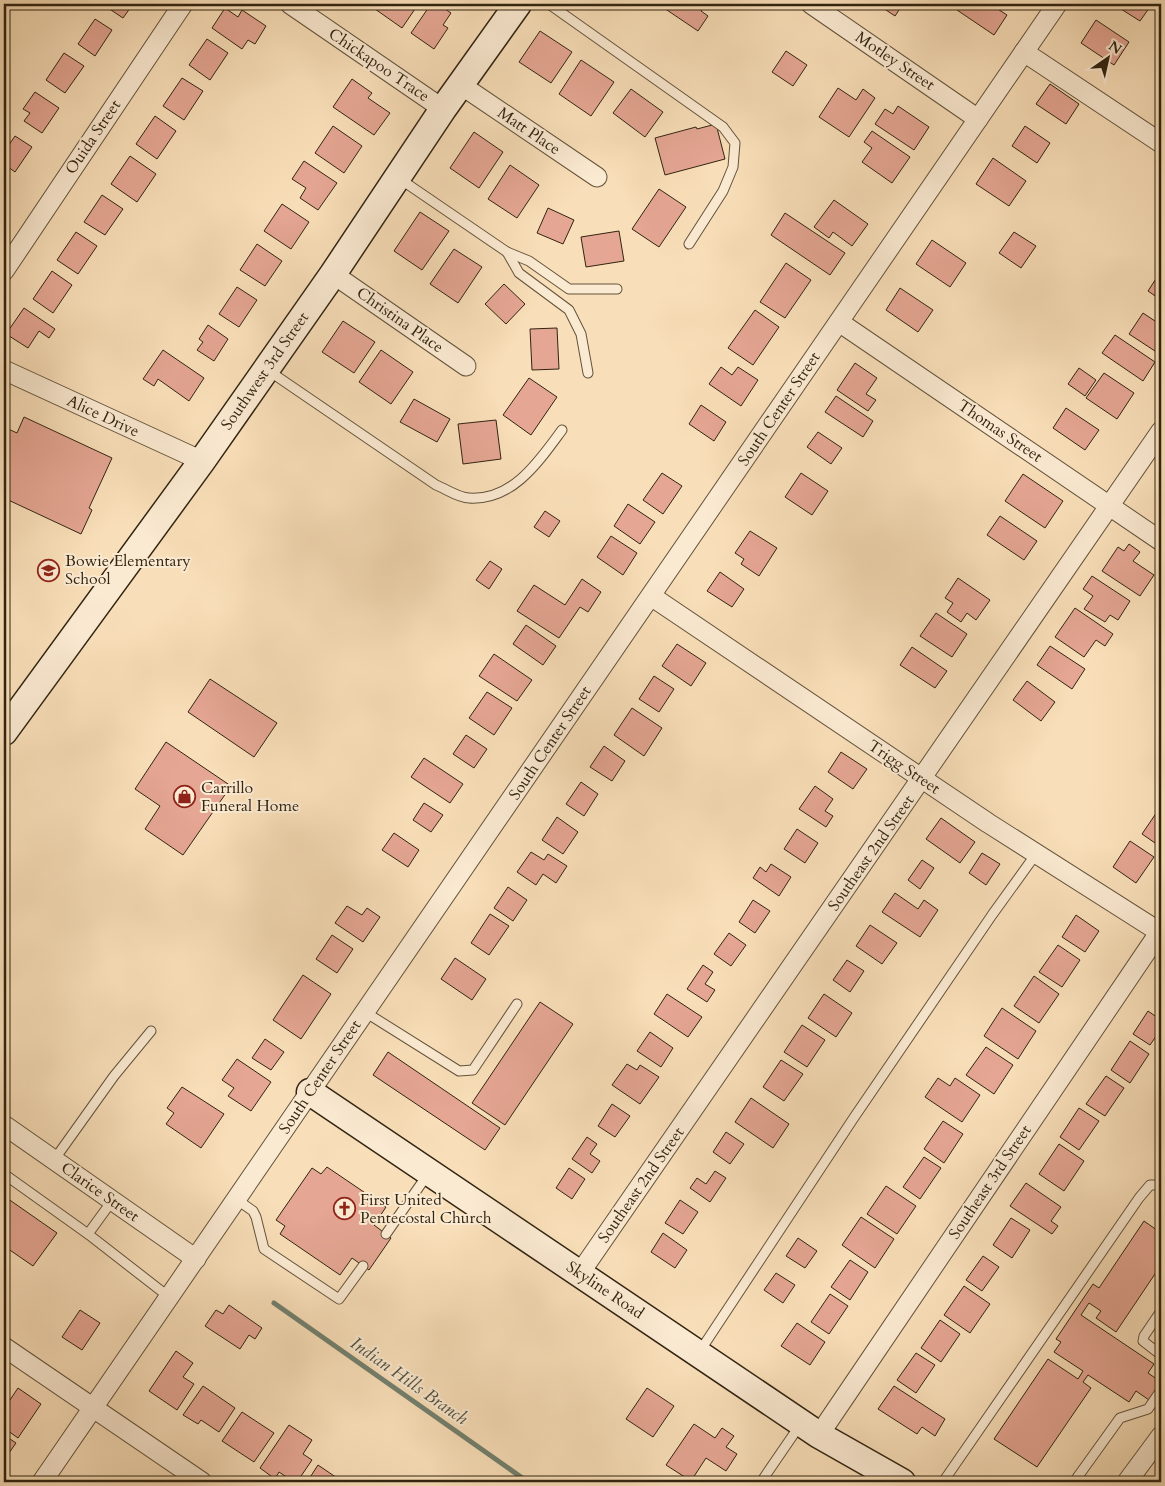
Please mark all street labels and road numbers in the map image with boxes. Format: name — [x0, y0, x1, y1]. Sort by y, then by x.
street label: Chickapoo Trace — [324, 23, 434, 107]
street label: Motley Street — [851, 26, 939, 96]
street label: Ouida Street — [60, 95, 126, 179]
street label: Matt Place — [493, 102, 565, 160]
street label: Christina Place — [352, 282, 448, 358]
street label: Southwest 3rd Street — [216, 308, 314, 434]
street label: South Center Street — [733, 348, 825, 470]
street label: Alice Drive — [63, 390, 143, 442]
street label: Thomas Street — [953, 395, 1047, 467]
street label: South Center Street — [504, 682, 596, 804]
street label: Trigg Street — [864, 735, 944, 799]
street label: Southeast 2nd Street — [823, 791, 919, 915]
street label: South Center Street — [274, 1016, 366, 1138]
street label: Southeast 3rd Street — [944, 1121, 1036, 1243]
street label: Southeast 2nd Street — [593, 1123, 689, 1247]
street label: Clarice Street — [56, 1157, 144, 1227]
street label: Skyline Road — [562, 1256, 649, 1324]

